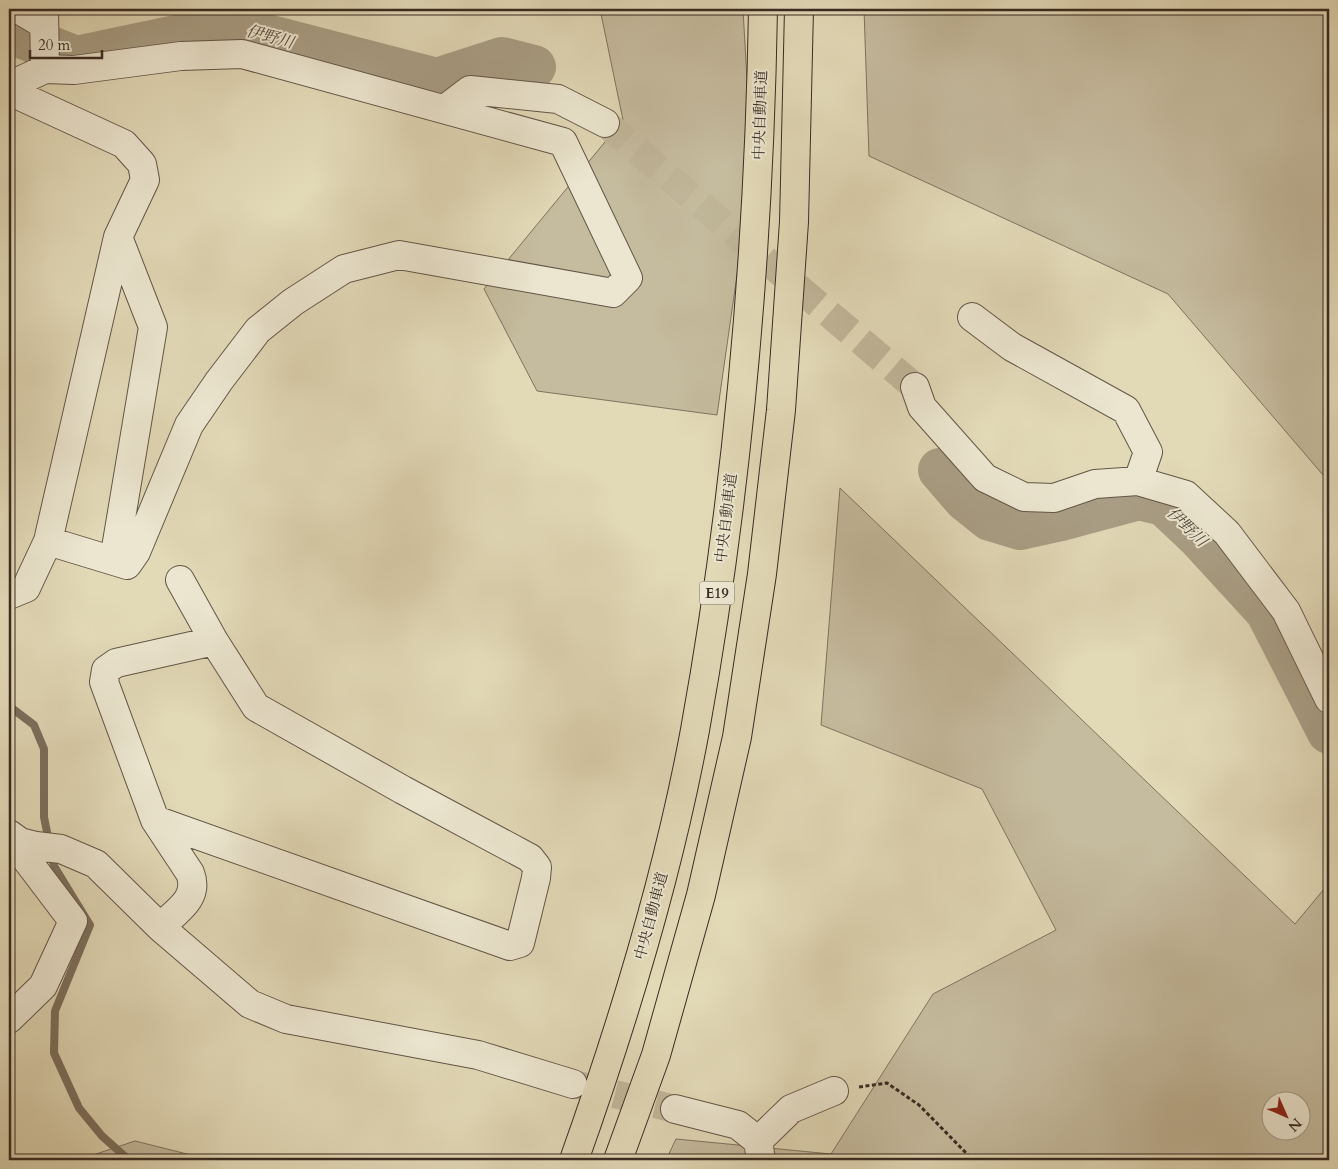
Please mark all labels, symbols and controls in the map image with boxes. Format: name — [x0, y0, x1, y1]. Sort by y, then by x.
water label: 伊野川 — [244, 20, 298, 54]
scale bar — [30, 28, 102, 60]
text: 20 m — [38, 35, 70, 55]
street label: 中央自動車道 — [748, 70, 772, 160]
street label: 中央自動車道 — [711, 472, 741, 564]
water label: 伊野川 — [1162, 502, 1213, 553]
road number: E19 — [700, 582, 734, 604]
street label: 中央自動車道 — [630, 870, 672, 962]
north arrow — [1260, 1092, 1310, 1142]
text: N — [1284, 1114, 1306, 1136]

